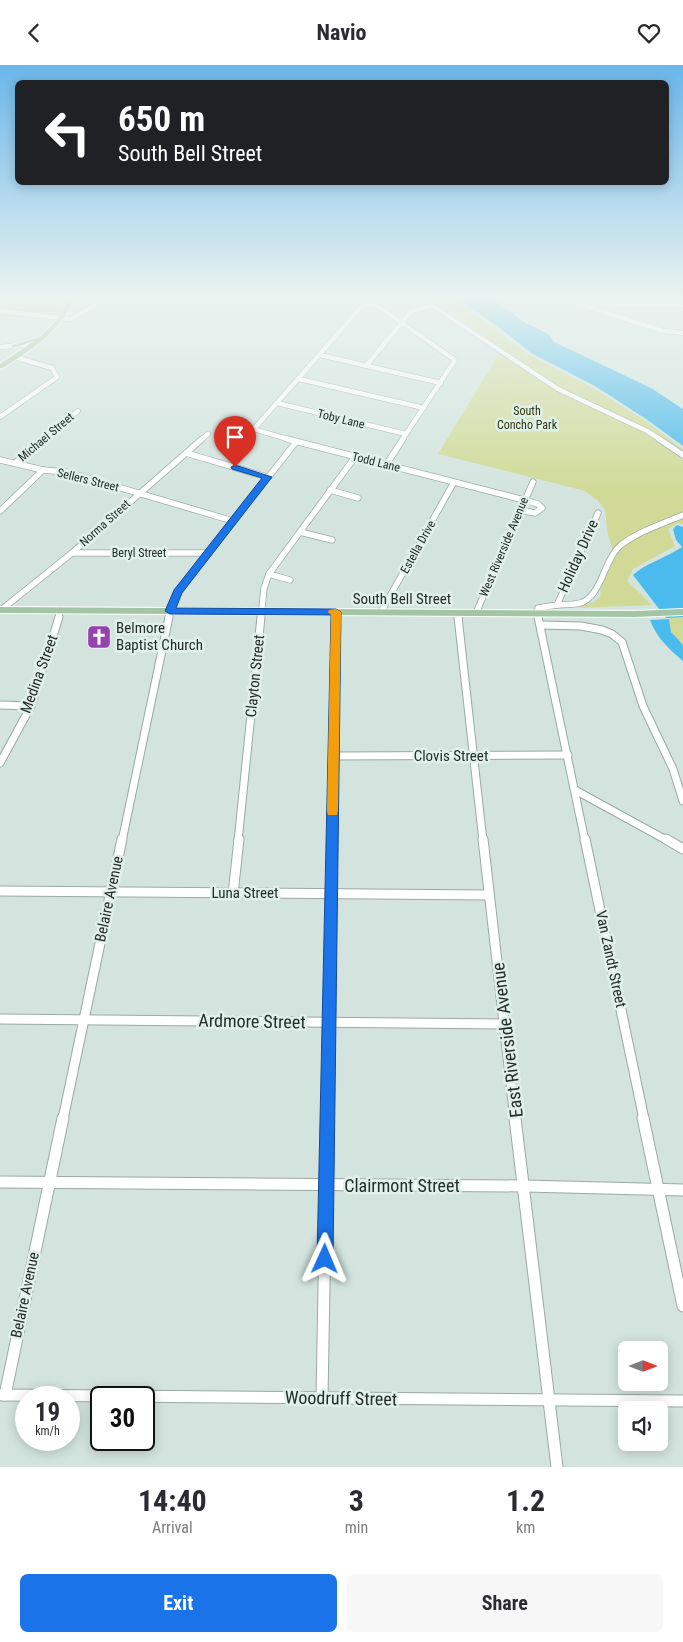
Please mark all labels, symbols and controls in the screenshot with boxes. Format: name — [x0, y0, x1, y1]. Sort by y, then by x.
icon: back — [20, 19, 48, 47]
icon: heart — [635, 19, 663, 47]
text: Navio — [316, 20, 367, 45]
text: 650 m — [118, 99, 205, 140]
icon: left — [35, 100, 100, 165]
text: South Bell Street — [118, 141, 262, 166]
park label: South Concho Park — [497, 404, 558, 432]
street label: Toby Lane — [316, 406, 366, 432]
street label: Michael Street — [15, 409, 77, 464]
pin — [214, 416, 256, 467]
icon: arrive — [221, 423, 249, 451]
street label: Todd Lane — [350, 449, 402, 475]
street label: Sellers Street — [56, 466, 121, 495]
street label: West Riverside Avenue — [477, 495, 531, 599]
street label: Norma Street — [77, 496, 133, 549]
street label: Holiday Drive — [554, 517, 602, 595]
street label: Estella Drive — [398, 518, 438, 576]
street label: Beryl Street — [112, 546, 167, 560]
street label: South Bell Street — [353, 590, 451, 608]
place label: Belmore Baptist Church — [116, 619, 203, 654]
church icon: Belmore Baptist Church — [86, 624, 112, 650]
street label: Medina Street — [16, 632, 62, 716]
street label: Clayton Street — [242, 634, 268, 718]
street label: Clovis Street — [414, 747, 488, 765]
street label: Belaire Avenue — [91, 854, 127, 944]
street label: Luna Street — [211, 884, 279, 902]
street label: Van Zandt Street — [592, 909, 630, 1009]
street label: East Riverside Avenue — [487, 961, 527, 1119]
street label: Ardmore Street — [198, 1010, 306, 1032]
street label: Clairmont Street — [344, 1175, 460, 1196]
position arrow — [298, 1232, 350, 1284]
street label: Belaire Avenue — [7, 1250, 43, 1340]
north arrow — [618, 1341, 668, 1391]
map controls — [618, 1341, 668, 1451]
speed limit sign: 30 — [90, 1386, 155, 1451]
street label: Woodruff Street — [285, 1387, 397, 1409]
text: 19 — [35, 1398, 60, 1427]
button: sound — [618, 1401, 668, 1451]
text: km/h — [35, 1424, 60, 1438]
text: 14:40 — [138, 1483, 207, 1518]
text: 3 — [349, 1483, 364, 1518]
text: 1.2 — [506, 1483, 545, 1518]
text: Arrival — [152, 1518, 193, 1537]
text: min — [345, 1518, 368, 1537]
text: km — [516, 1518, 535, 1537]
button: Exit — [20, 1574, 337, 1632]
button: Share — [347, 1574, 663, 1632]

